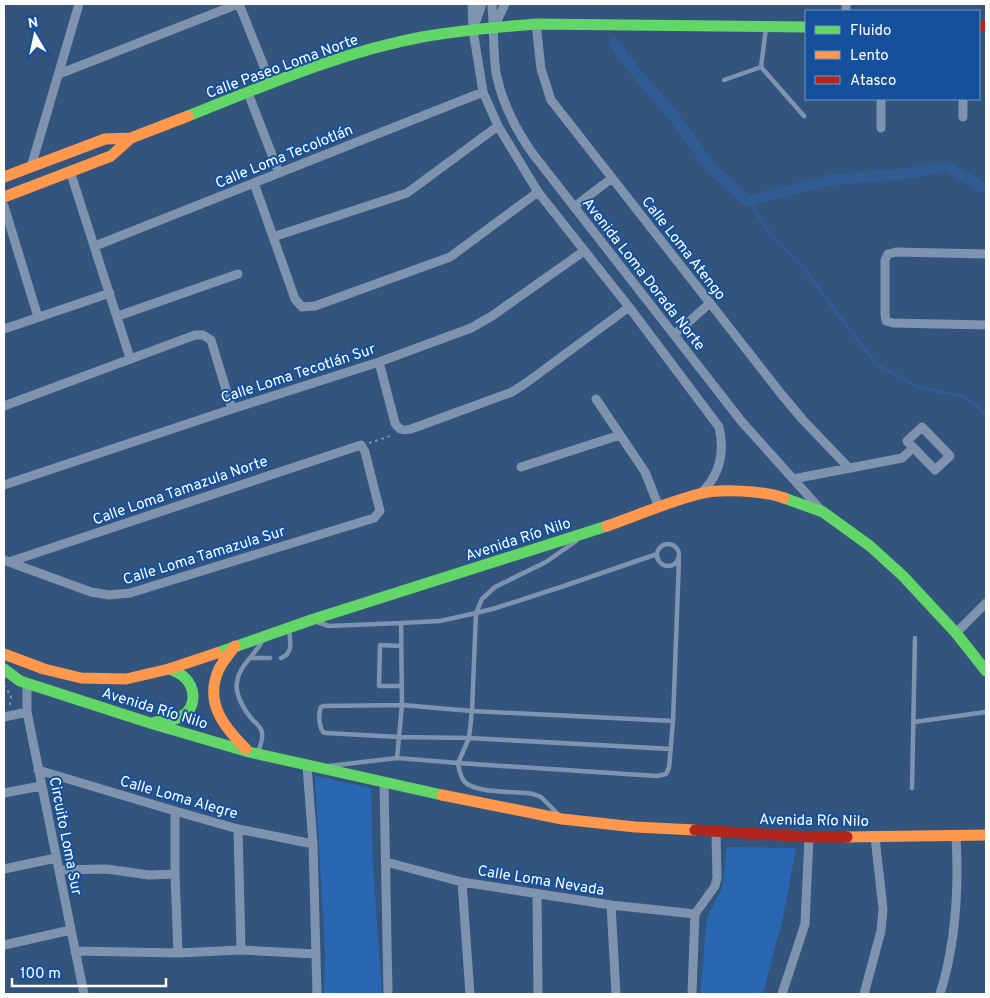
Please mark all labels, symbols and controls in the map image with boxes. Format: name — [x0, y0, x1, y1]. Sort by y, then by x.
north arrow — [10, 10, 60, 60]
legend — [805, 10, 980, 100]
text: N — [27, 14, 40, 33]
text: Fluido — [850, 22, 891, 41]
street label: Calle Paseo Loma Norte — [204, 31, 361, 104]
text: Lento — [850, 47, 889, 66]
text: Atasco — [850, 72, 896, 91]
street label: Calle Loma Tecolotlán — [213, 121, 356, 194]
street label: Calle Loma Atengo — [636, 193, 729, 305]
street label: Avenida Loma Dorada Norte — [577, 195, 708, 355]
street label: Calle Loma Tecotlán Sur — [219, 340, 378, 408]
street label: Calle Loma Tamazula Norte — [90, 453, 270, 530]
street label: Avenida Río Nilo — [463, 514, 574, 566]
street label: Calle Loma Tamazula Sur — [121, 523, 288, 590]
street label: Avenida Río Nilo — [99, 684, 210, 735]
street label: Calle Loma Alegre — [117, 773, 240, 824]
street label: Circuito Loma Sur — [44, 775, 85, 897]
street label: Avenida Río Nilo — [759, 811, 869, 832]
street label: Calle Loma Nevada — [476, 862, 606, 901]
scale bar — [12, 956, 166, 988]
text: 100 m — [20, 965, 61, 984]

